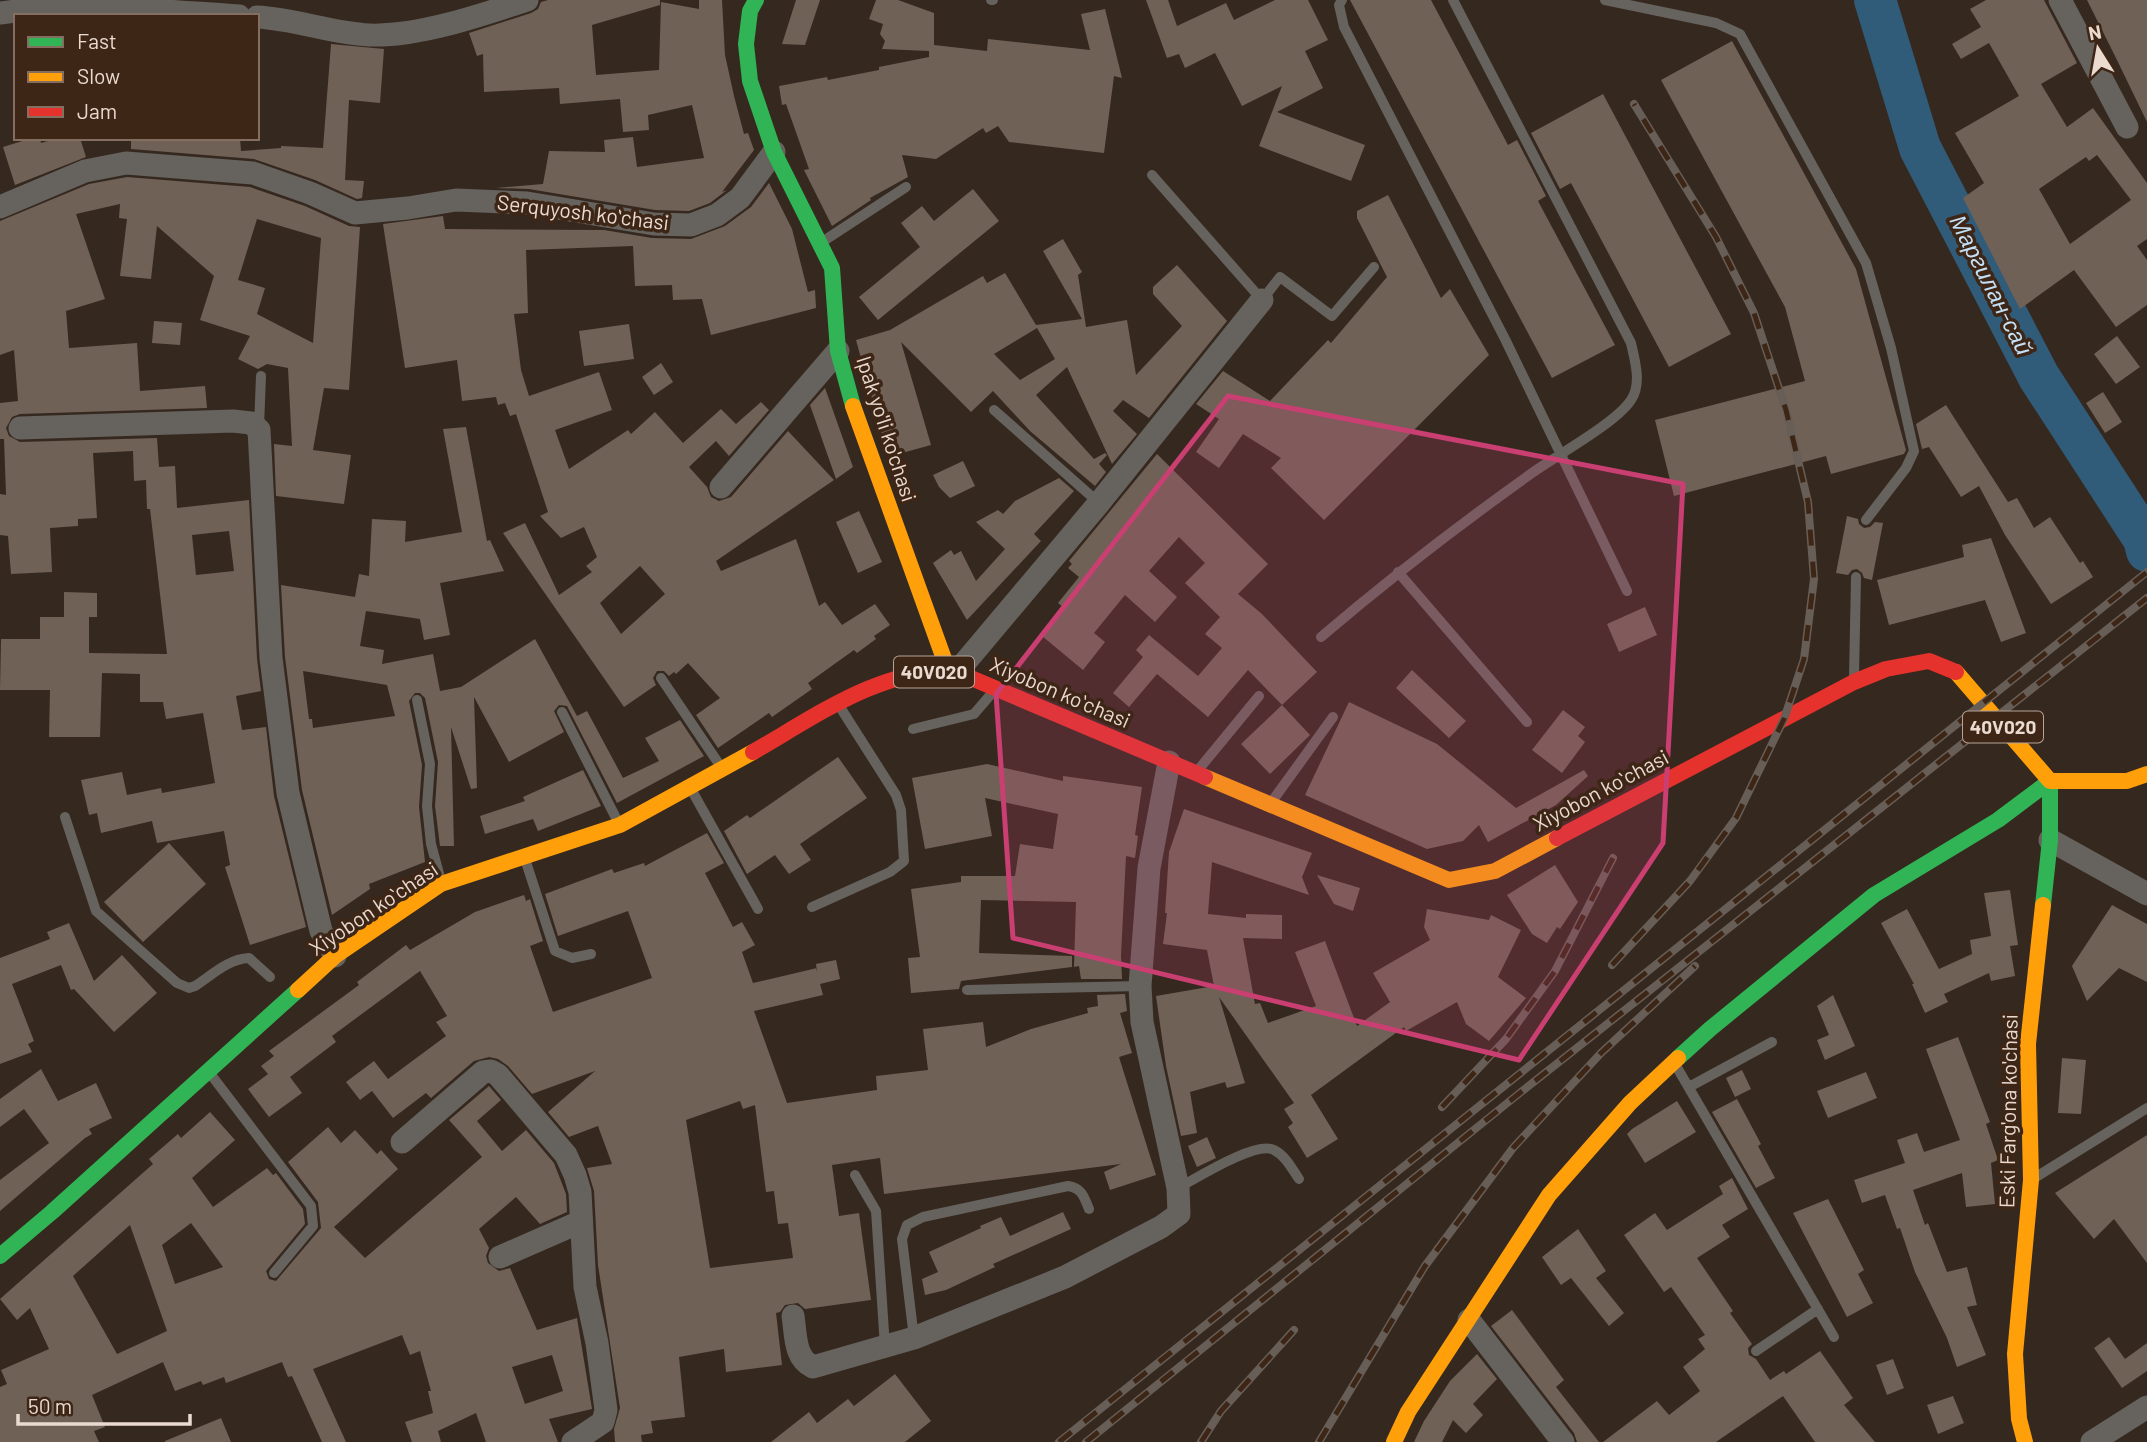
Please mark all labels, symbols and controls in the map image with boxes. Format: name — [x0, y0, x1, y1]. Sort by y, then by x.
legend — [14, 14, 259, 140]
north arrow — [2063, 14, 2133, 84]
text: N — [2086, 19, 2103, 44]
text: Fast — [77, 28, 117, 53]
text: Slow — [77, 63, 120, 88]
text: Jam — [77, 98, 117, 123]
street label: Serquyosh koʻchasi — [496, 189, 671, 234]
water label: Маргилан-сай — [1945, 210, 2039, 359]
street label: Ipak yo'li ko'chasi — [852, 353, 923, 505]
street label: Xiyobon koʻchasi — [987, 651, 1134, 732]
road number: 40V020 — [894, 656, 974, 688]
road number: 40V020 — [1963, 712, 2043, 742]
street label: Xiyobon koʻchasi — [1528, 743, 1672, 836]
street label: Xiyobon koʻchasi — [304, 856, 442, 960]
street label: Eski Farg'ona ko'chasi — [1993, 1014, 2022, 1208]
scale bar — [18, 1382, 189, 1426]
text: 50 m — [28, 1393, 72, 1418]

